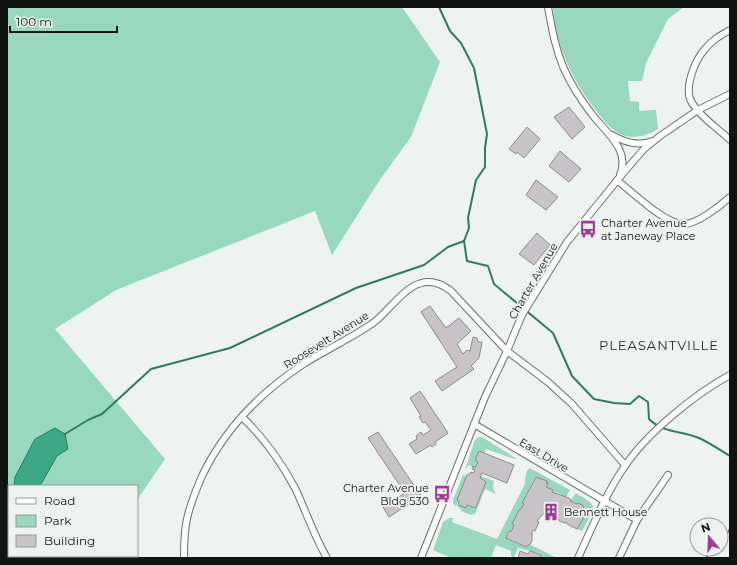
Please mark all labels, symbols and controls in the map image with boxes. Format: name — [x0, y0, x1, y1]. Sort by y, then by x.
scale bar — [10, 8, 117, 34]
text: 100 m — [16, 14, 52, 29]
place label: Charter Avenue at Janeway Place — [601, 216, 696, 243]
bus stop icon: Charter Avenue at Janeway Place — [578, 219, 598, 239]
street label: Charter Avenue — [505, 240, 561, 322]
street label: Roosevelt Avenue — [281, 308, 371, 372]
district label: PLEASANTVILLE — [599, 337, 719, 353]
street label: East Drive — [517, 435, 572, 475]
place label: Charter Avenue Bldg 530 — [343, 481, 429, 508]
bus stop icon: Charter Avenue Bldg 530 — [432, 484, 452, 504]
legend — [8, 485, 138, 557]
text: Road — [44, 493, 75, 508]
building icon: Bennett House — [541, 502, 561, 522]
place label: Bennett House — [564, 505, 648, 519]
text: Park — [44, 513, 72, 528]
north arrow — [689, 517, 729, 557]
text: N — [699, 519, 712, 536]
text: Building — [44, 533, 95, 548]

